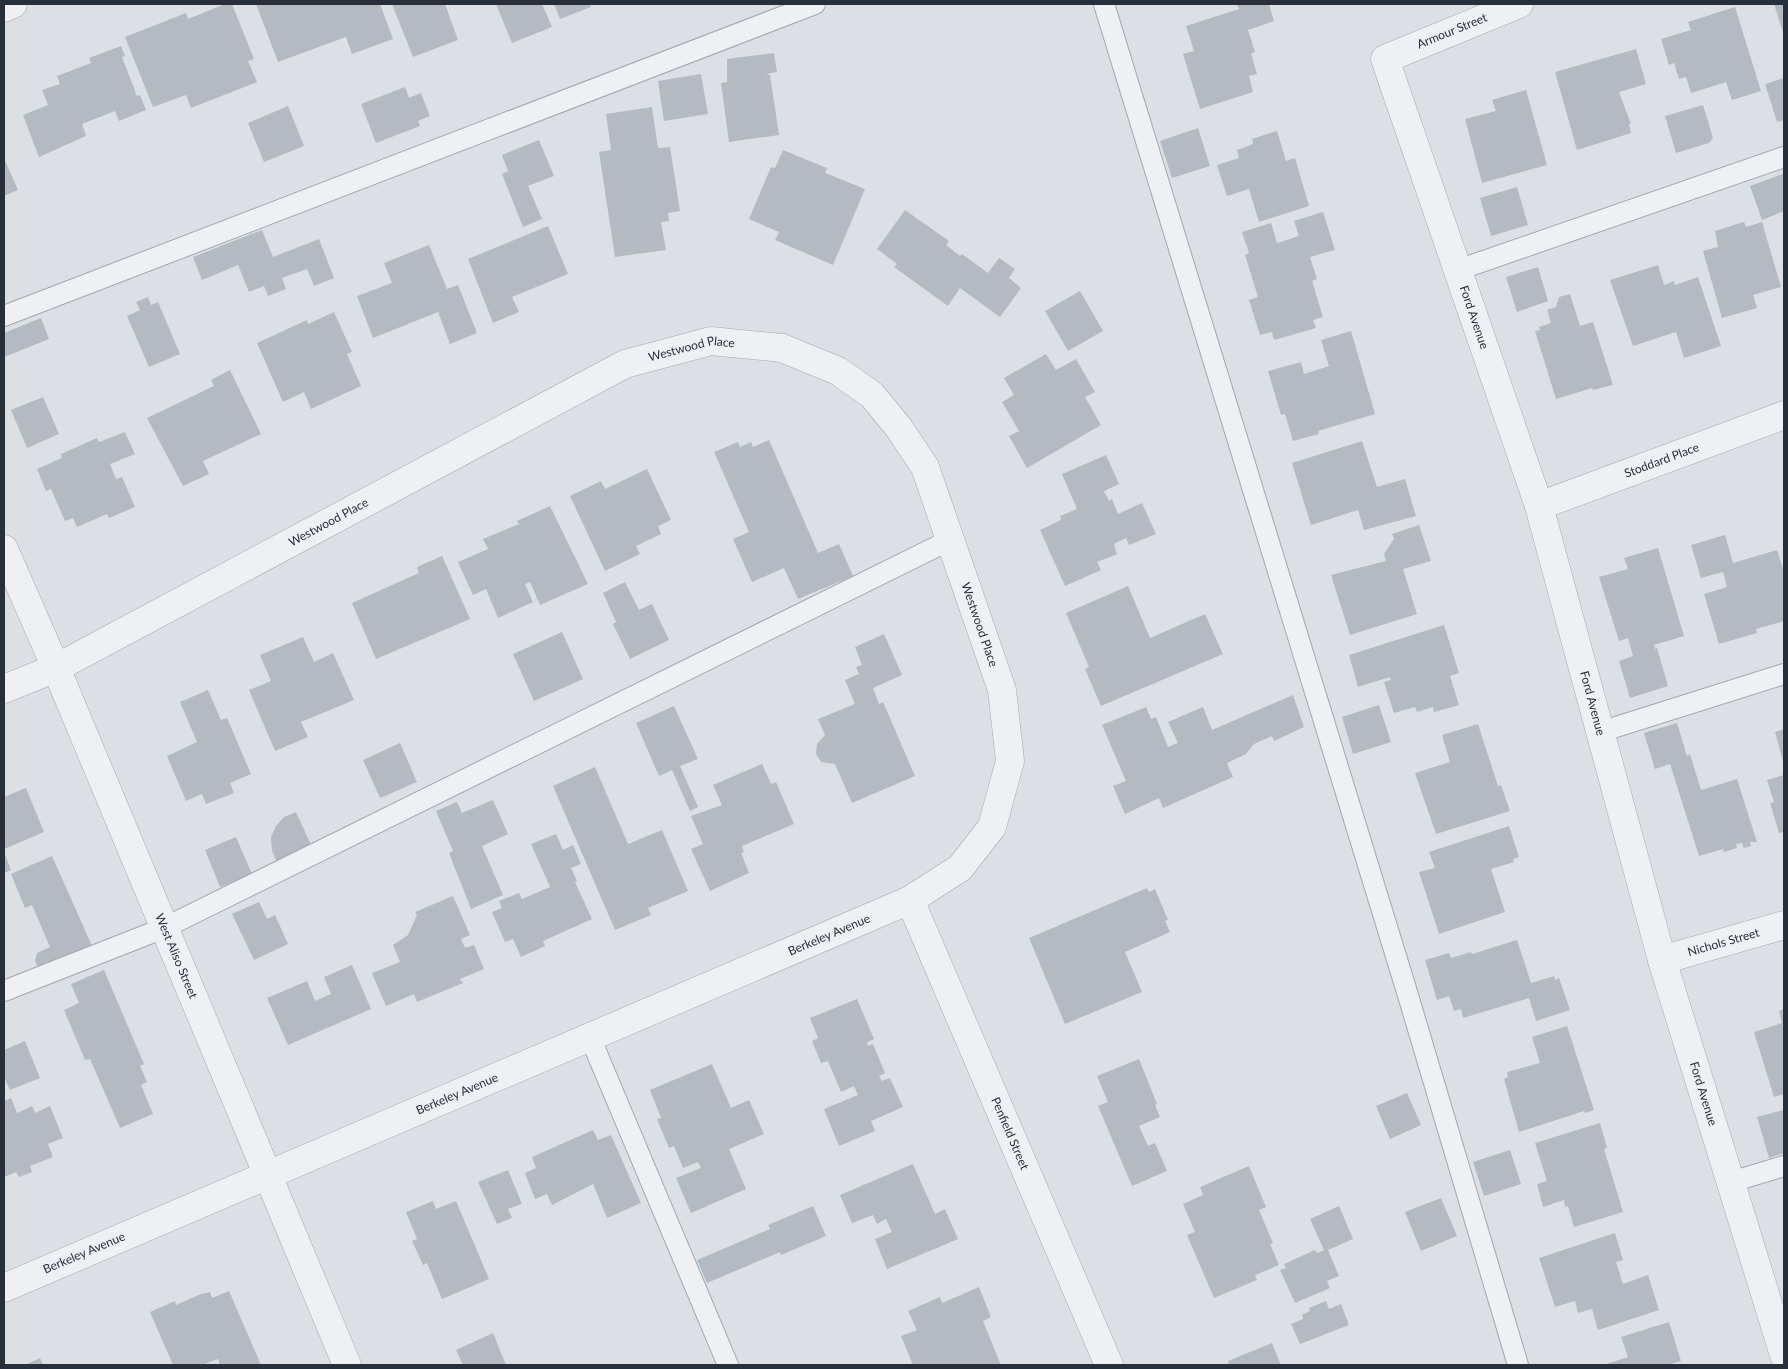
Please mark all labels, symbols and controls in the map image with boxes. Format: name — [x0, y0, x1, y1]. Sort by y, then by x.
street label: Armour Street — [1414, 9, 1490, 51]
street label: Ford Avenue — [1457, 283, 1492, 351]
street label: Westwood Place — [647, 332, 736, 364]
street label: Stoddard Place — [1622, 439, 1701, 481]
street label: Westwood Place — [286, 495, 371, 549]
street label: Westwood Place — [958, 580, 1001, 669]
street label: Ford Avenue — [1577, 669, 1609, 737]
street label: Berkeley Avenue — [785, 910, 872, 959]
street label: West Aliso Street — [152, 911, 201, 1001]
street label: Nichols Street — [1686, 924, 1762, 959]
street label: Ford Avenue — [1687, 1060, 1721, 1128]
street label: Berkeley Avenue — [413, 1069, 500, 1118]
street label: Penfield Street — [988, 1095, 1033, 1172]
street label: Berkeley Avenue — [40, 1228, 127, 1277]

